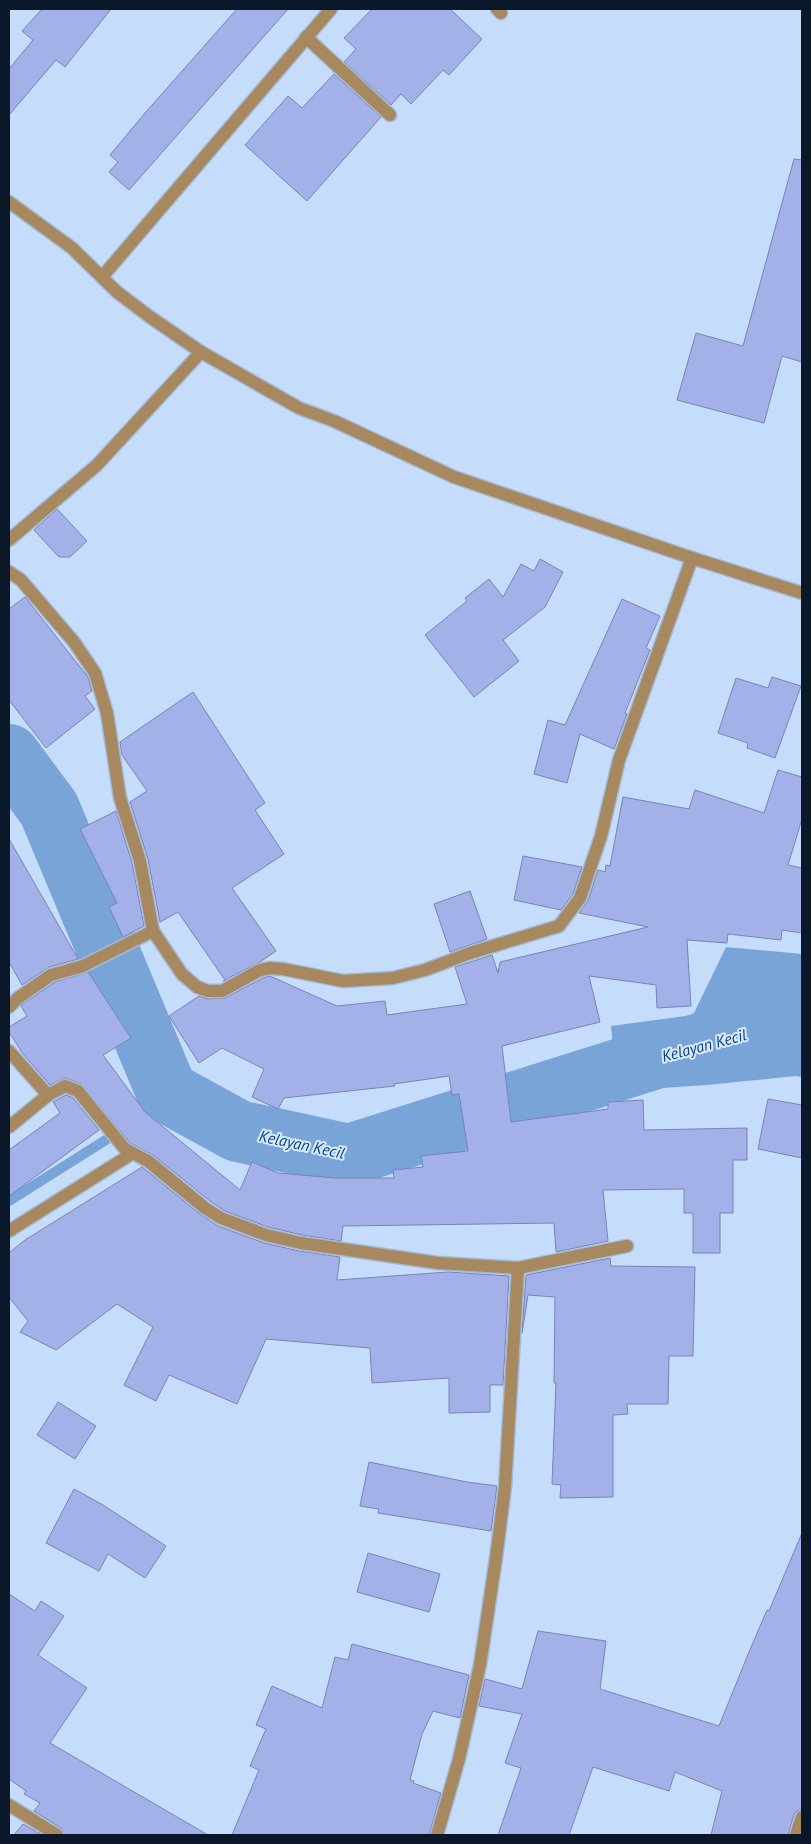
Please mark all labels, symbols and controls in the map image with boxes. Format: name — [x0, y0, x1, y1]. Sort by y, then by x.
water label: Kelayan Kecil — [659, 1024, 749, 1066]
water label: Kelayan Kecil — [257, 1125, 347, 1163]

